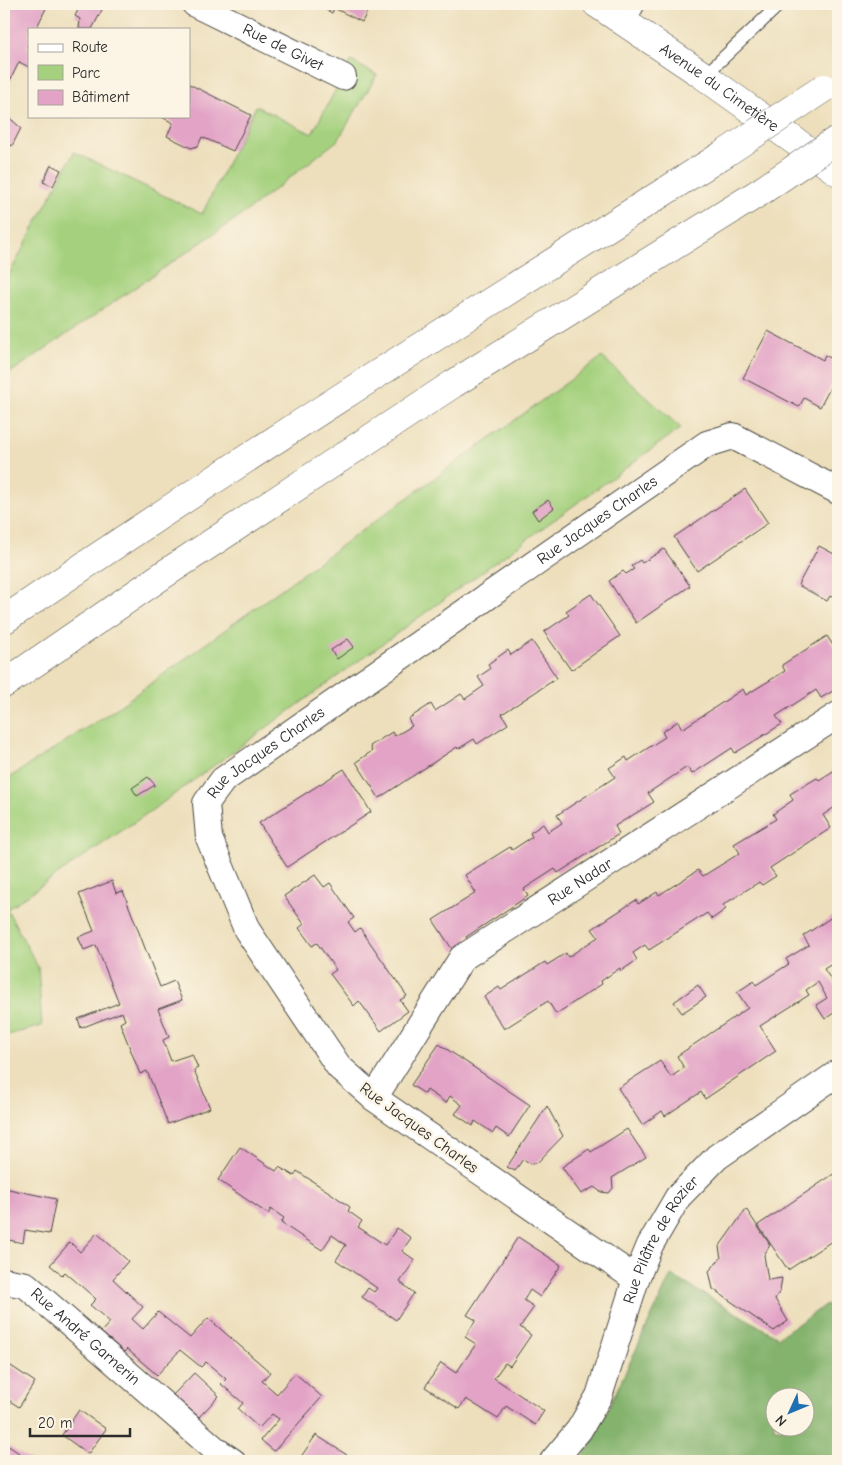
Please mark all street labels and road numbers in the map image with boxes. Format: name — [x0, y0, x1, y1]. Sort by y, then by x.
street label: Rue de Givet — [240, 20, 326, 75]
street label: Avenue du Cimetière — [656, 40, 782, 136]
street label: Rue Jacques Charles — [534, 472, 661, 568]
street label: Rue Jacques Charles — [204, 703, 328, 802]
street label: Rue Nadar — [545, 854, 616, 909]
street label: Rue Jacques Charles — [356, 1079, 482, 1177]
street label: Rue Pilâtre de Rozier — [620, 1172, 703, 1306]
street label: Rue André Garnerin — [27, 1284, 144, 1389]

